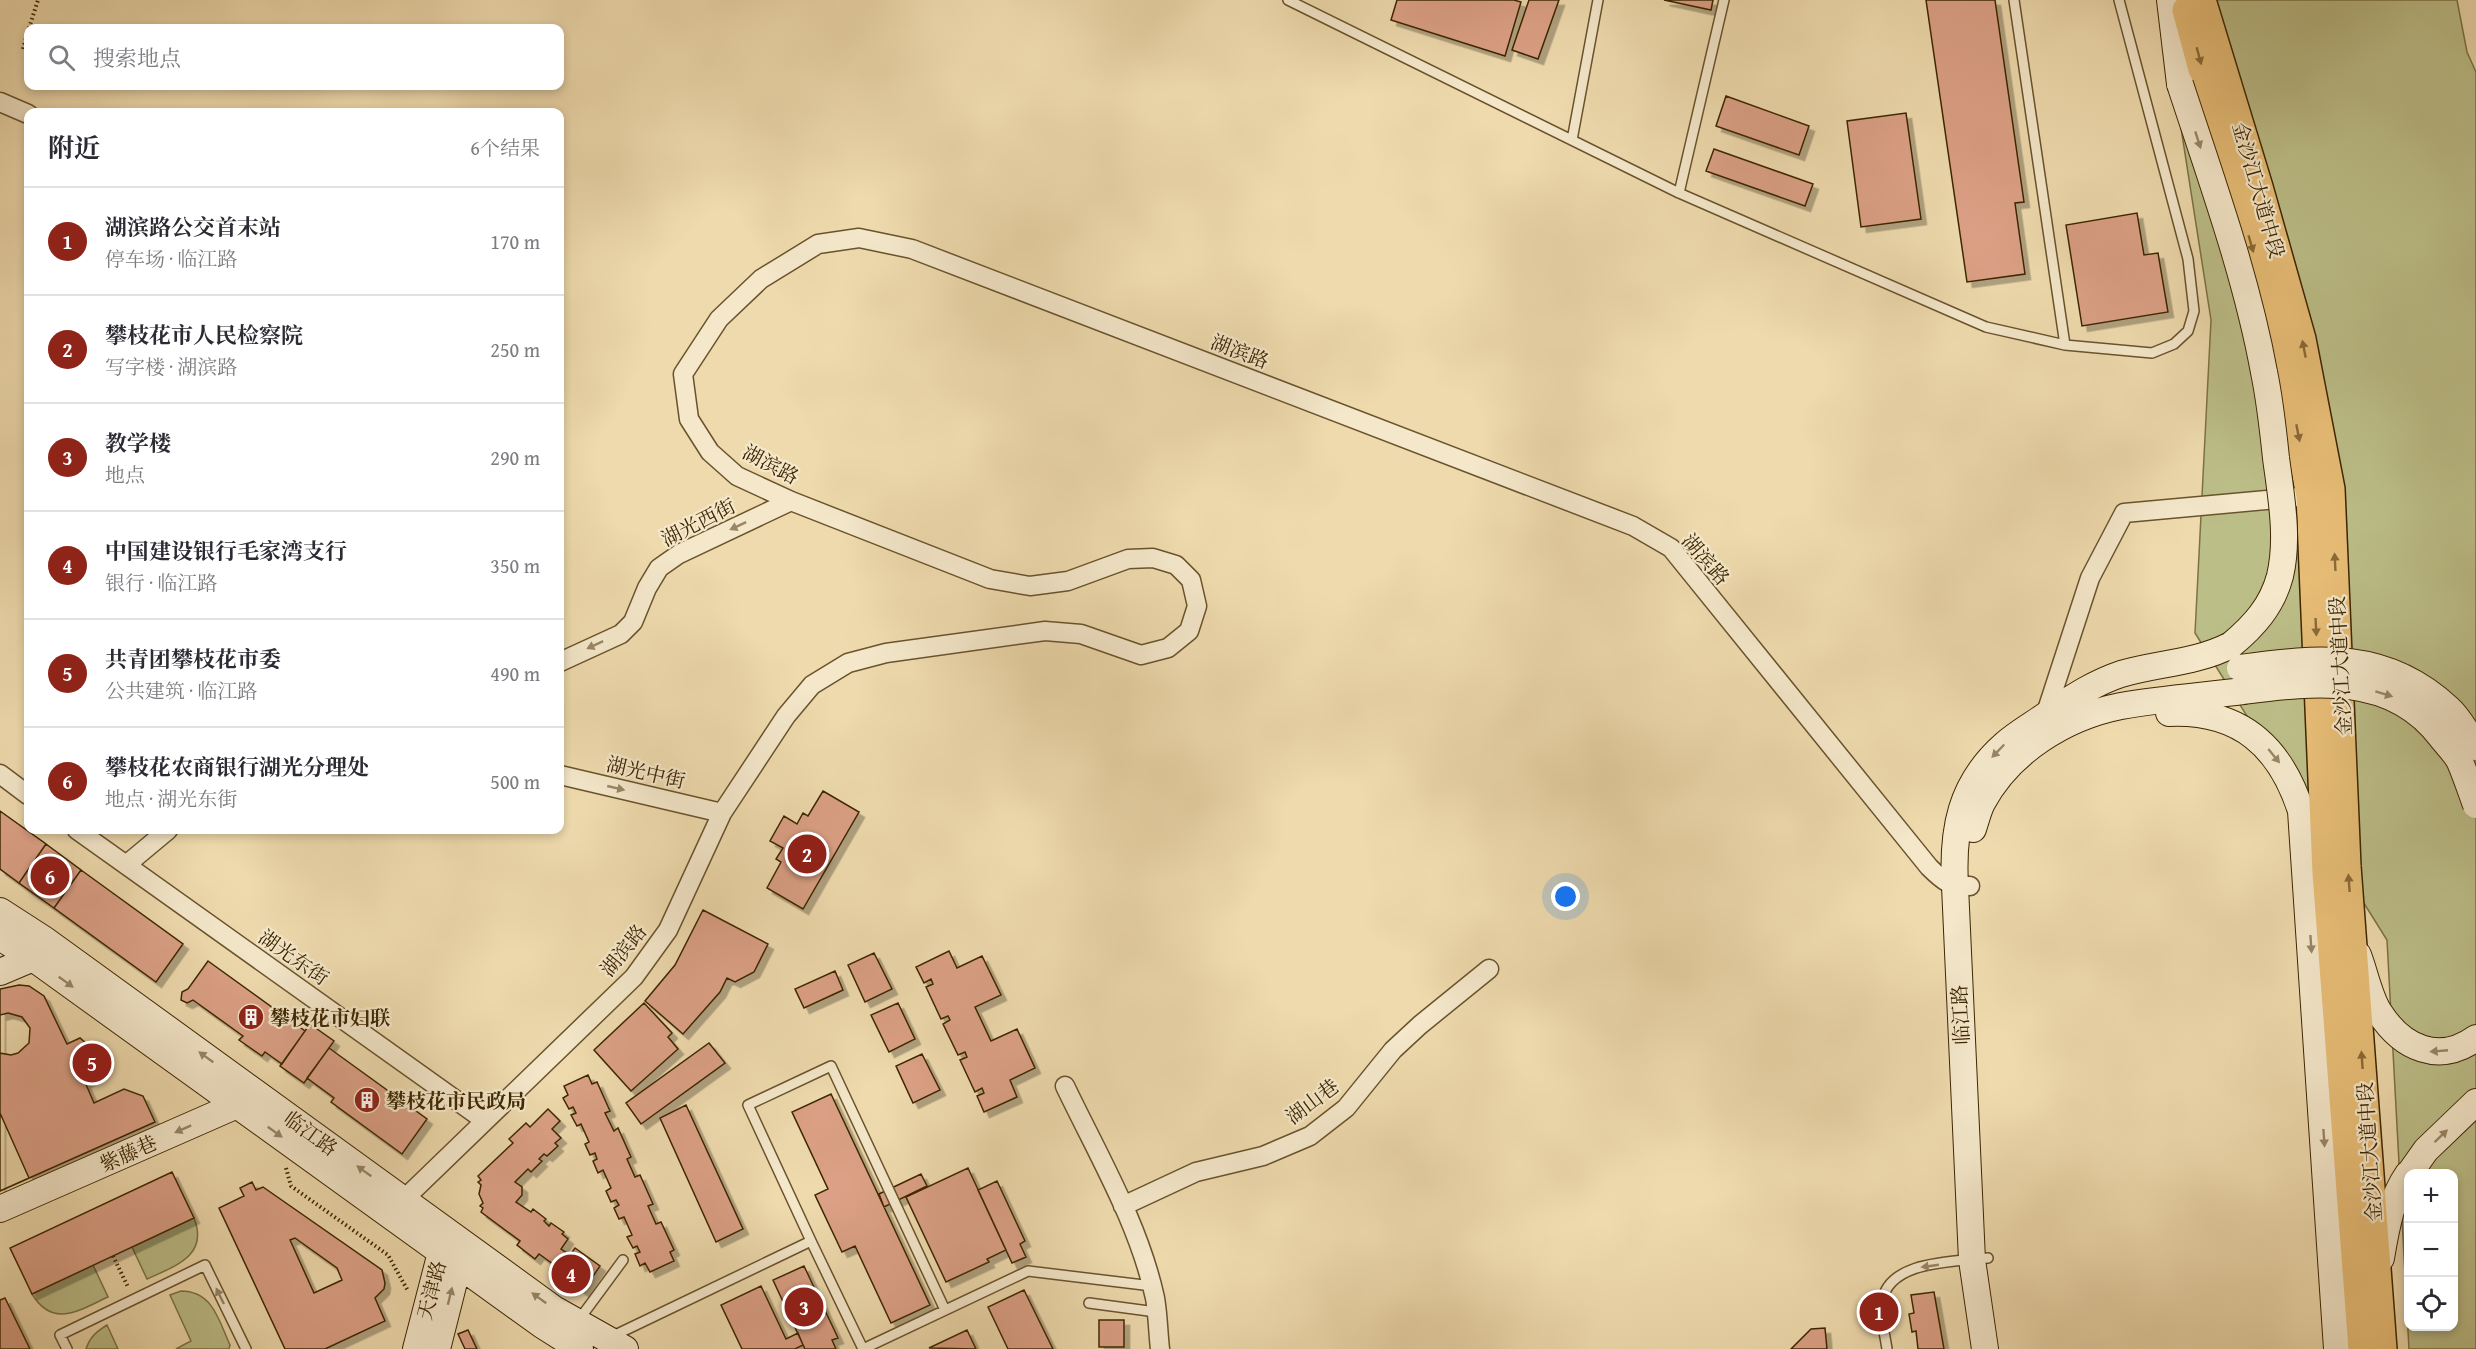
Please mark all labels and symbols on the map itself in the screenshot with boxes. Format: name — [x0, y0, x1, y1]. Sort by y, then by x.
one-way arrow — [2195, 48, 2204, 66]
street label: 金沙江大道中段 — [2226, 119, 2292, 261]
one-way arrow — [2194, 131, 2203, 149]
one-way arrow — [2247, 235, 2256, 253]
street label: 湖滨路 — [1207, 327, 1273, 375]
one-way arrow — [2298, 340, 2308, 358]
one-way arrow — [2294, 424, 2303, 443]
street label: 湖滨路 — [738, 437, 804, 491]
street label: 湖光西街 — [656, 491, 740, 553]
one-way arrow — [730, 521, 747, 530]
street label: 湖滨路 — [1675, 527, 1737, 591]
one-way arrow — [2330, 553, 2339, 572]
street label: 金沙江大道中段 — [2322, 595, 2358, 737]
one-way arrow — [2312, 618, 2321, 637]
one-way arrow — [587, 641, 604, 650]
one-way arrow — [2375, 690, 2393, 699]
one-way arrow — [1992, 743, 2006, 757]
one-way arrow — [2268, 748, 2281, 764]
street label: 湖光中街 — [604, 749, 688, 795]
one-way arrow — [607, 784, 626, 794]
pin: 2 — [788, 832, 826, 876]
pin: 6 — [31, 854, 70, 898]
one-way arrow — [2344, 873, 2353, 892]
your location — [1551, 882, 1580, 911]
street label: 湖滨路 — [593, 918, 653, 982]
street label: 湖光东街 — [253, 922, 335, 992]
one-way arrow — [2307, 934, 2316, 953]
one-way arrow — [58, 975, 73, 987]
street label: 临江路 — [1944, 984, 1976, 1046]
building icon: 攀枝花市妇联 — [236, 1002, 266, 1032]
place label: 攀枝花市妇联 — [270, 1003, 390, 1032]
pin: 5 — [72, 1040, 112, 1086]
one-way arrow — [2430, 1046, 2449, 1055]
one-way arrow — [199, 1051, 215, 1063]
one-way arrow — [2358, 1051, 2367, 1070]
street label: 湖山巷 — [1279, 1071, 1345, 1131]
street label: 金沙江大道中段 — [2350, 1081, 2388, 1223]
building icon: 攀枝花市民政局 — [352, 1085, 382, 1115]
place label: 攀枝花市民政局 — [386, 1086, 526, 1115]
street label: 临江路 — [278, 1104, 344, 1162]
one-way arrow — [174, 1124, 192, 1134]
one-way arrow — [267, 1126, 282, 1138]
street label: 紫藤巷 — [95, 1128, 161, 1178]
one-way arrow — [2319, 1129, 2328, 1148]
one-way arrow — [2433, 1130, 2447, 1144]
one-way arrow — [356, 1166, 372, 1178]
pin: 4 — [552, 1252, 590, 1296]
street label: 天津路 — [409, 1257, 453, 1323]
one-way arrow — [1920, 1261, 1939, 1270]
pin: 3 — [784, 1284, 824, 1330]
one-way arrow — [446, 1287, 456, 1305]
one-way arrow — [216, 1288, 225, 1305]
pin: 1 — [1860, 1290, 1898, 1334]
one-way arrow — [531, 1292, 547, 1304]

